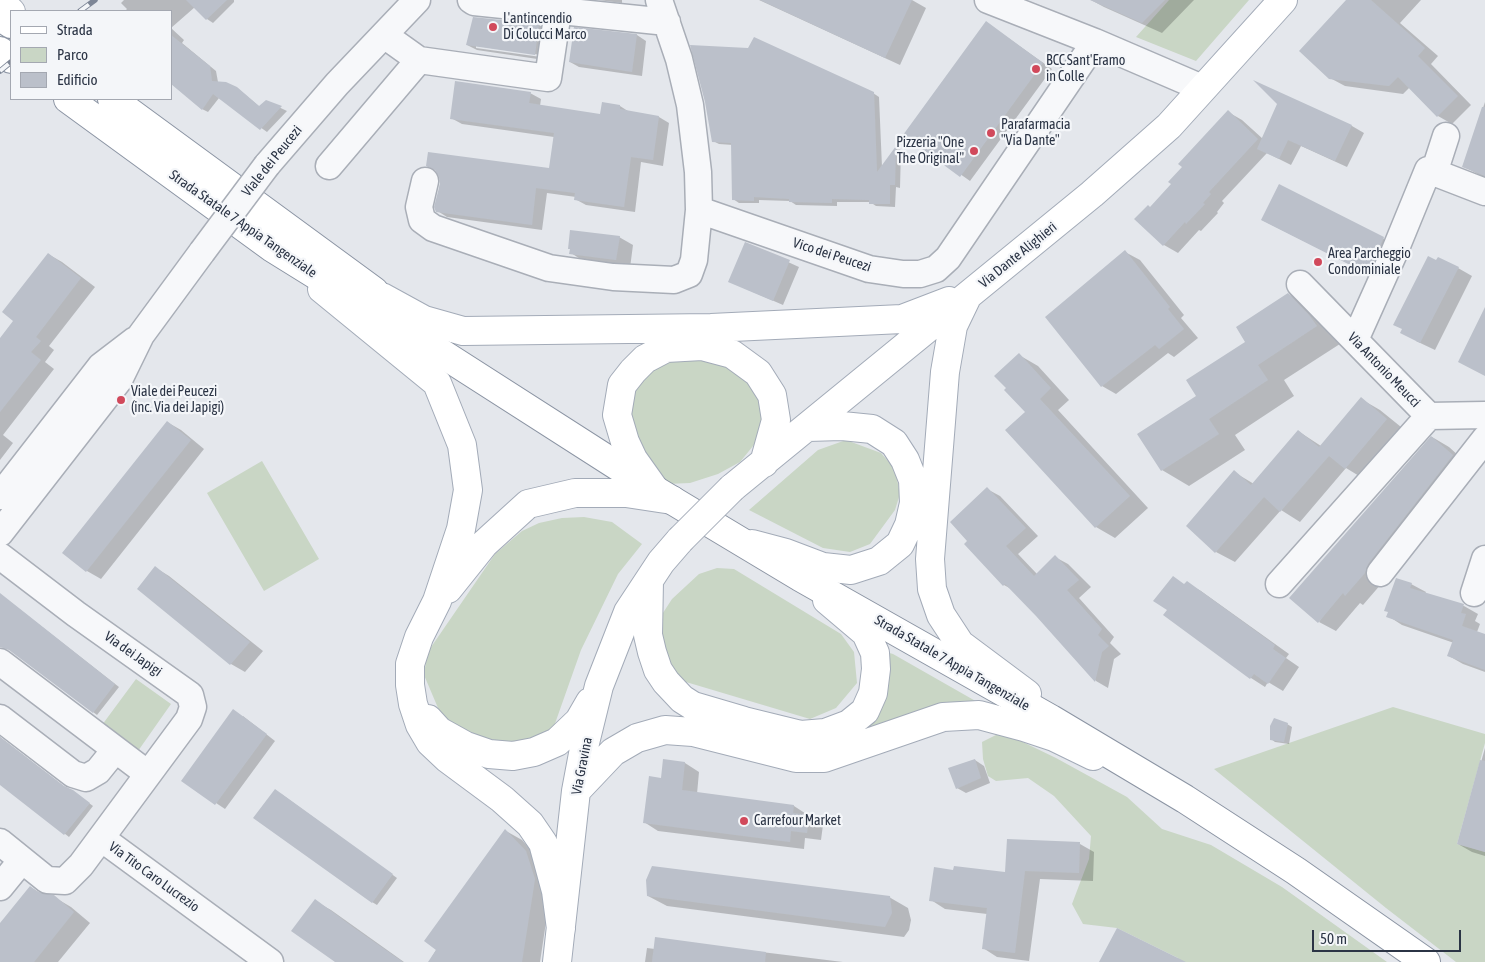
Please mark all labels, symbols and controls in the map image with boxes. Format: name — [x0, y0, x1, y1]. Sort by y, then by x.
legend — [10, 10, 172, 100]
place label: L'antincendio Di Colucci Marco — [503, 11, 587, 44]
text: Strada — [57, 21, 93, 38]
marker: L'antincendio Di Colucci Marco — [487, 21, 499, 33]
text: Parco — [57, 46, 88, 63]
place label: BCC Sant'Eramo in Colle — [1046, 53, 1125, 85]
marker: BCC Sant'Eramo in Colle — [1030, 63, 1042, 75]
text: Edificio — [57, 71, 98, 88]
place label: Parafarmacia "Via Dante" — [1001, 117, 1070, 150]
street label: Viale dei Peucezi — [238, 122, 306, 200]
marker: Parafarmacia "Via Dante" — [985, 127, 997, 139]
place label: Pizzeria "One The Original" — [896, 135, 964, 168]
marker: Pizzeria "One The Original" — [968, 145, 980, 157]
street label: Strada Statale 7 Appia Tangenziale — [166, 167, 320, 281]
street label: Via Dante Alighieri — [976, 218, 1060, 292]
street label: Vico dei Peucezi — [791, 234, 873, 276]
place label: Area Parcheggio Condominiale — [1328, 246, 1411, 278]
marker: Area Parcheggio Condominiale — [1312, 256, 1324, 268]
street label: Via Antonio Meucci — [1344, 329, 1424, 411]
place label: Viale dei Peucezi (inc. Via dei Japigi) — [131, 384, 224, 417]
marker: Viale dei Peucezi (inc. Via dei Japigi) — [115, 394, 127, 406]
street label: Strada Statale 7 Appia Tangenziale — [871, 612, 1033, 714]
street label: Via dei Japigi — [101, 628, 165, 680]
street label: Via Gravina — [568, 736, 596, 796]
place label: Carrefour Market — [754, 813, 841, 829]
marker: Carrefour Market — [738, 815, 750, 827]
street label: Via Tito Caro Lucrezio — [105, 838, 203, 916]
scale bar — [1315, 920, 1464, 952]
text: 50 m — [1320, 930, 1347, 947]

